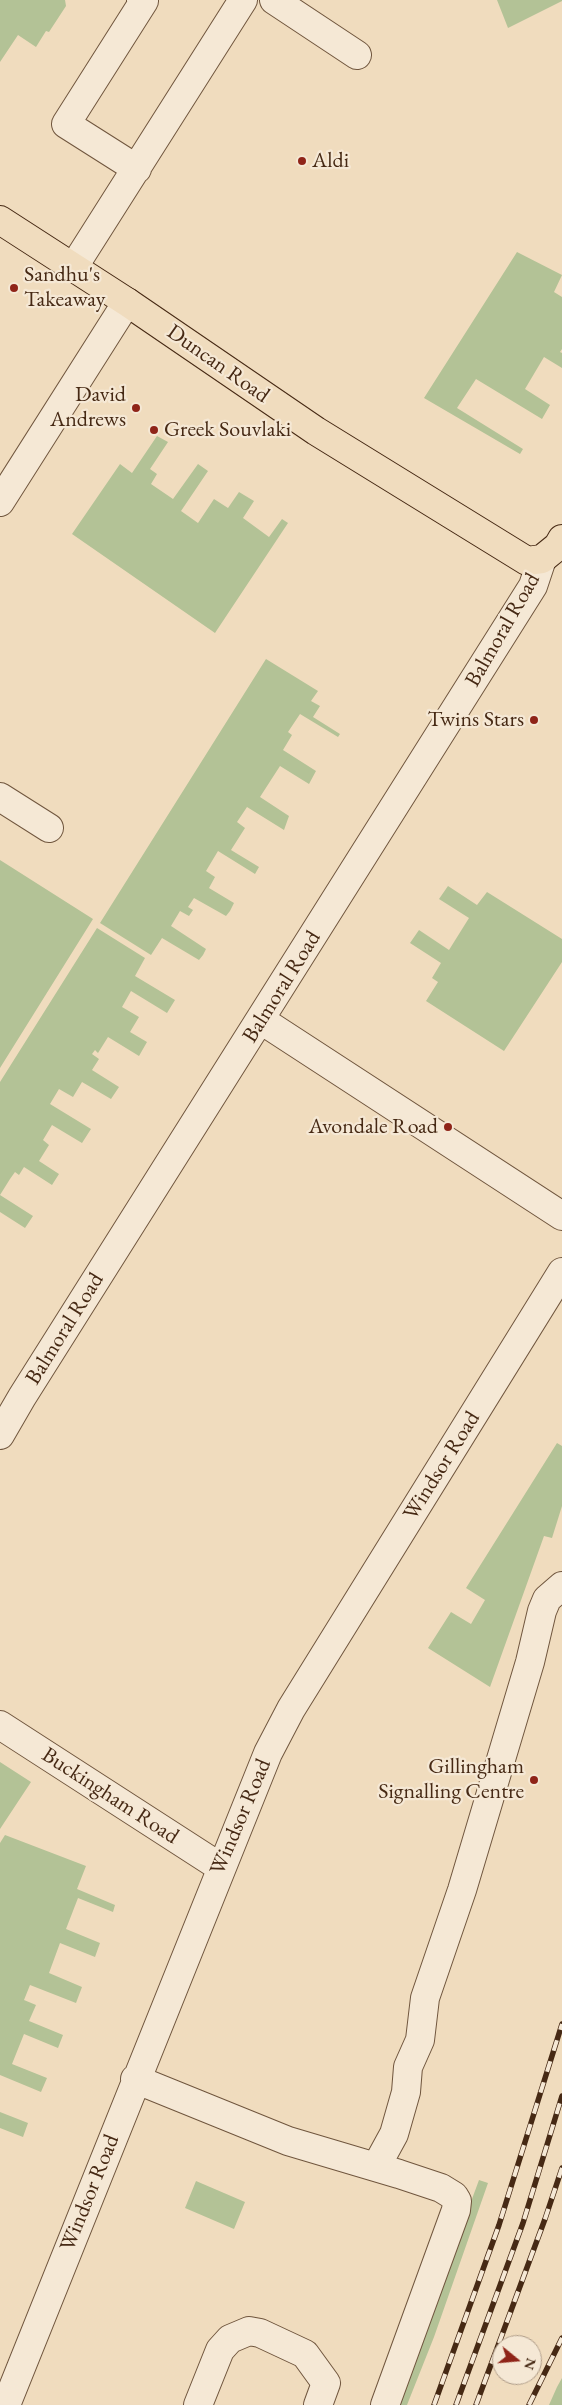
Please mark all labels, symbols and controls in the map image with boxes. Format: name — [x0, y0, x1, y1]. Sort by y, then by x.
place label: Aldi — [312, 148, 349, 174]
marker: Aldi — [296, 155, 308, 167]
place label: Sandhu's Takeaway — [24, 262, 105, 314]
marker: Sandhu's Takeaway — [8, 282, 20, 294]
street label: Duncan Road — [162, 319, 274, 409]
place label: David Andrews — [50, 382, 126, 434]
marker: David Andrews — [130, 402, 142, 414]
place label: Greek Souvlaki — [164, 417, 291, 443]
marker: Greek Souvlaki — [148, 424, 160, 436]
street label: Balmoral Road — [460, 568, 546, 692]
place label: Twins Stars — [428, 707, 524, 733]
marker: Twins Stars — [528, 714, 540, 726]
street label: Balmoral Road — [237, 926, 327, 1048]
place label: Avondale Road — [309, 1114, 438, 1140]
marker: Avondale Road — [442, 1121, 454, 1133]
street label: Balmoral Road — [20, 1268, 110, 1390]
street label: Windsor Road — [398, 1407, 486, 1525]
street label: Buckingham Road — [37, 1742, 183, 1850]
place label: Gillingham Signalling Centre — [378, 1754, 524, 1805]
street label: Windsor Road — [205, 1755, 277, 1879]
marker: Gillingham Signalling Centre — [528, 1774, 540, 1786]
street label: Windsor Road — [55, 2131, 125, 2255]
north arrow — [492, 2335, 542, 2385]
text: N — [520, 2356, 541, 2372]

